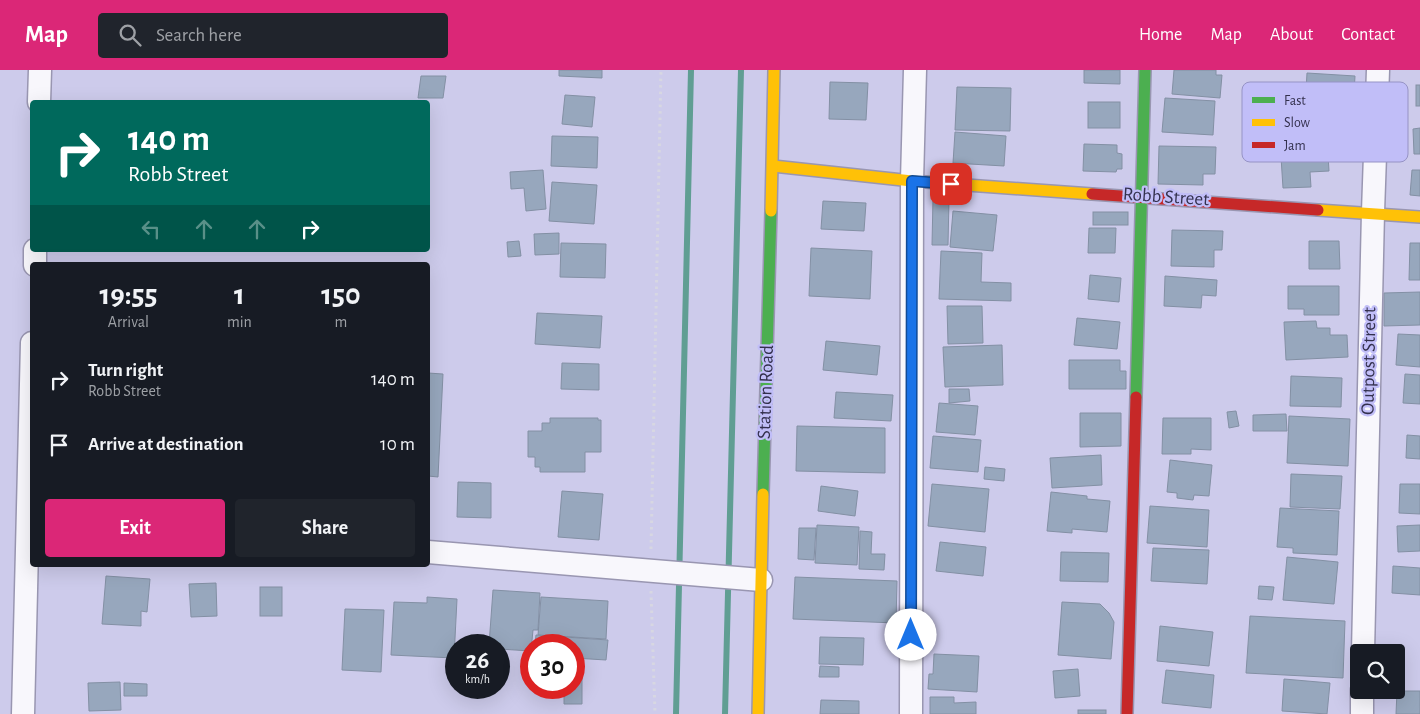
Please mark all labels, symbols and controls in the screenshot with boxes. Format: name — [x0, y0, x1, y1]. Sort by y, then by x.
search box — [98, 13, 448, 58]
icon: search — [116, 21, 144, 49]
text: Map — [25, 23, 68, 47]
text: Search here — [156, 26, 242, 45]
text: Home — [1139, 26, 1182, 44]
text: Map — [1210, 26, 1242, 44]
text: About — [1270, 26, 1313, 44]
text: Contact — [1341, 26, 1395, 44]
legend — [1242, 82, 1408, 162]
text: Fast — [1284, 94, 1306, 108]
text: Slow — [1284, 116, 1311, 130]
icon: right — [45, 120, 110, 185]
text: 140 m — [128, 122, 210, 157]
text: Jam — [1284, 139, 1306, 153]
text: Robb Street — [128, 163, 228, 185]
pin — [930, 163, 972, 205]
icon: arrive — [937, 170, 965, 198]
street label: Robb Street — [1122, 185, 1210, 209]
icon: left — [137, 215, 165, 243]
icon: ahead — [190, 215, 218, 243]
icon: ahead — [243, 215, 271, 243]
icon: right — [296, 215, 324, 243]
text: 19:55 — [99, 280, 157, 310]
text: 1 — [234, 280, 245, 310]
text: 150 — [321, 280, 361, 310]
street label: Outpost Street — [1359, 307, 1379, 415]
text: Arrival — [108, 314, 149, 330]
text: min — [227, 314, 252, 330]
text: m — [334, 314, 347, 330]
street label: Station Road — [755, 344, 777, 439]
text: Turn right — [88, 361, 163, 380]
icon: right — [45, 366, 73, 394]
text: 140 m — [371, 370, 415, 389]
text: Robb Street — [88, 383, 161, 399]
icon: arrive — [45, 431, 73, 459]
text: Arrive at destination — [88, 435, 244, 454]
text: 10 m — [380, 435, 415, 454]
button: Exit — [45, 499, 225, 557]
button: Share — [235, 499, 415, 557]
position arrow — [884, 608, 936, 660]
speed limit sign: 30 — [520, 634, 585, 699]
map controls — [1350, 644, 1405, 699]
button: search — [1350, 644, 1405, 699]
text: 26 — [466, 648, 489, 673]
text: km/h — [465, 673, 490, 685]

